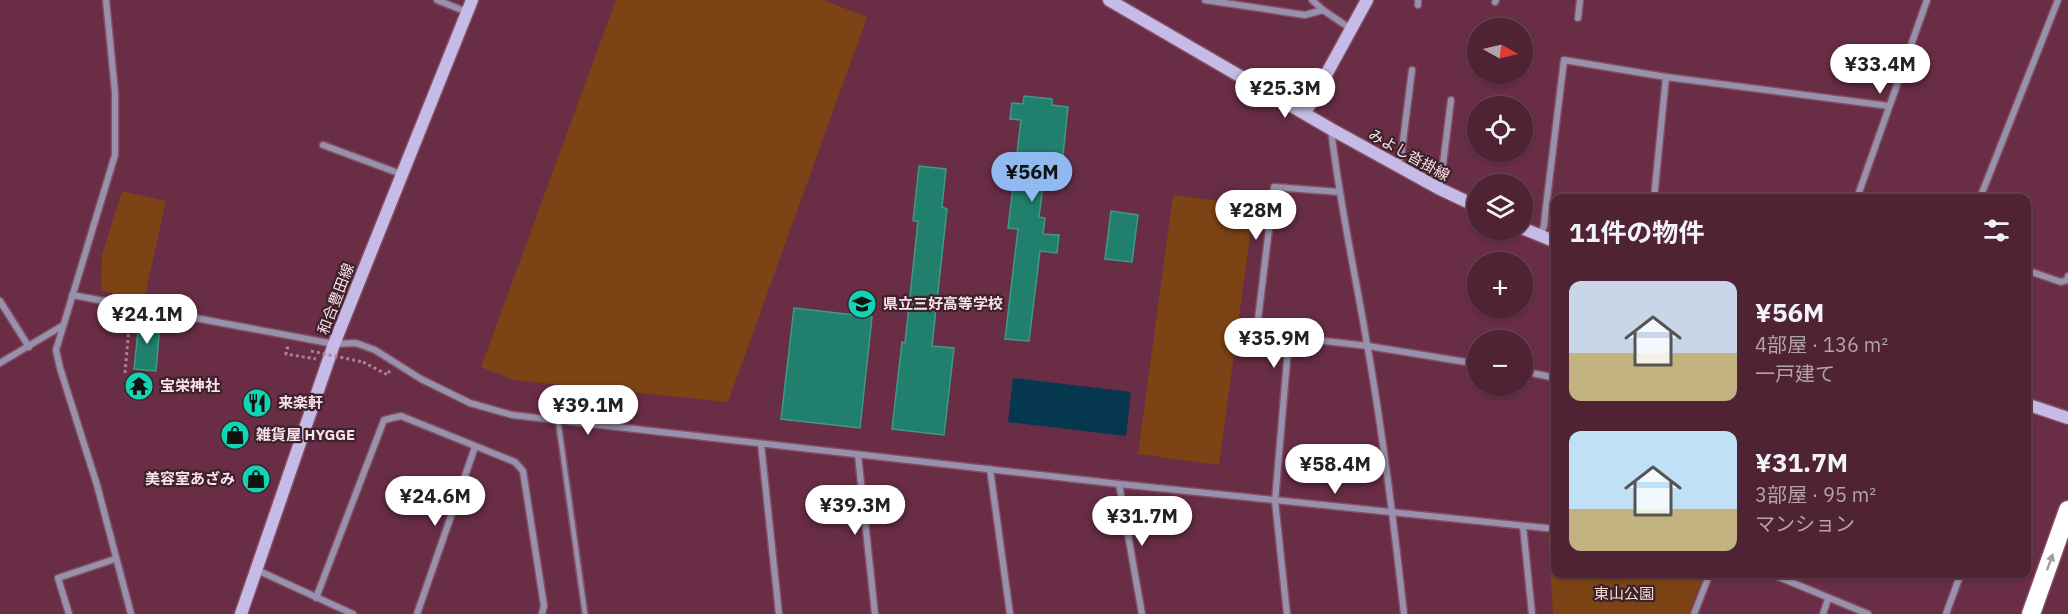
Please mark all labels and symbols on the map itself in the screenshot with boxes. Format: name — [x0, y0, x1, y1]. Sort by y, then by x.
north arrow — [1467, 18, 1533, 84]
pin: ¥33.4M — [1831, 44, 1929, 95]
pin: ¥25.3M — [1236, 68, 1334, 119]
street label: みよし沓掛線 — [1365, 124, 1453, 185]
pin: ¥56M — [996, 152, 1068, 203]
pin: ¥28M — [1220, 190, 1292, 241]
street label: 和合豊田線 — [313, 260, 358, 337]
school or university icon: 県立三好高等学校 — [846, 288, 878, 320]
pin: ¥24.1M — [98, 294, 196, 345]
place label: 県立三好高等学校 — [883, 294, 1003, 313]
pin: ¥35.9M — [1225, 318, 1323, 369]
temple icon: 宝栄神社 — [123, 370, 155, 402]
place label: 宝栄神社 — [160, 376, 220, 395]
pin: ¥39.1M — [539, 385, 637, 436]
restaurant icon: 来楽軒 — [241, 387, 273, 419]
place label: 来楽軒 — [278, 393, 323, 412]
shop icon: 雑貨屋 HYGGE — [219, 419, 251, 451]
place label: 雑貨屋 HYGGE — [256, 425, 355, 444]
pin: ¥58.4M — [1286, 444, 1384, 495]
shop icon: 美容室あざみ — [240, 463, 272, 495]
place label: 美容室あざみ — [145, 469, 235, 488]
pin: ¥24.6M — [386, 476, 484, 527]
pin: ¥39.3M — [806, 485, 904, 536]
pin: ¥31.7M — [1093, 496, 1191, 547]
one-way arrow — [2046, 553, 2055, 571]
park label: 東山公園 — [1594, 584, 1654, 603]

